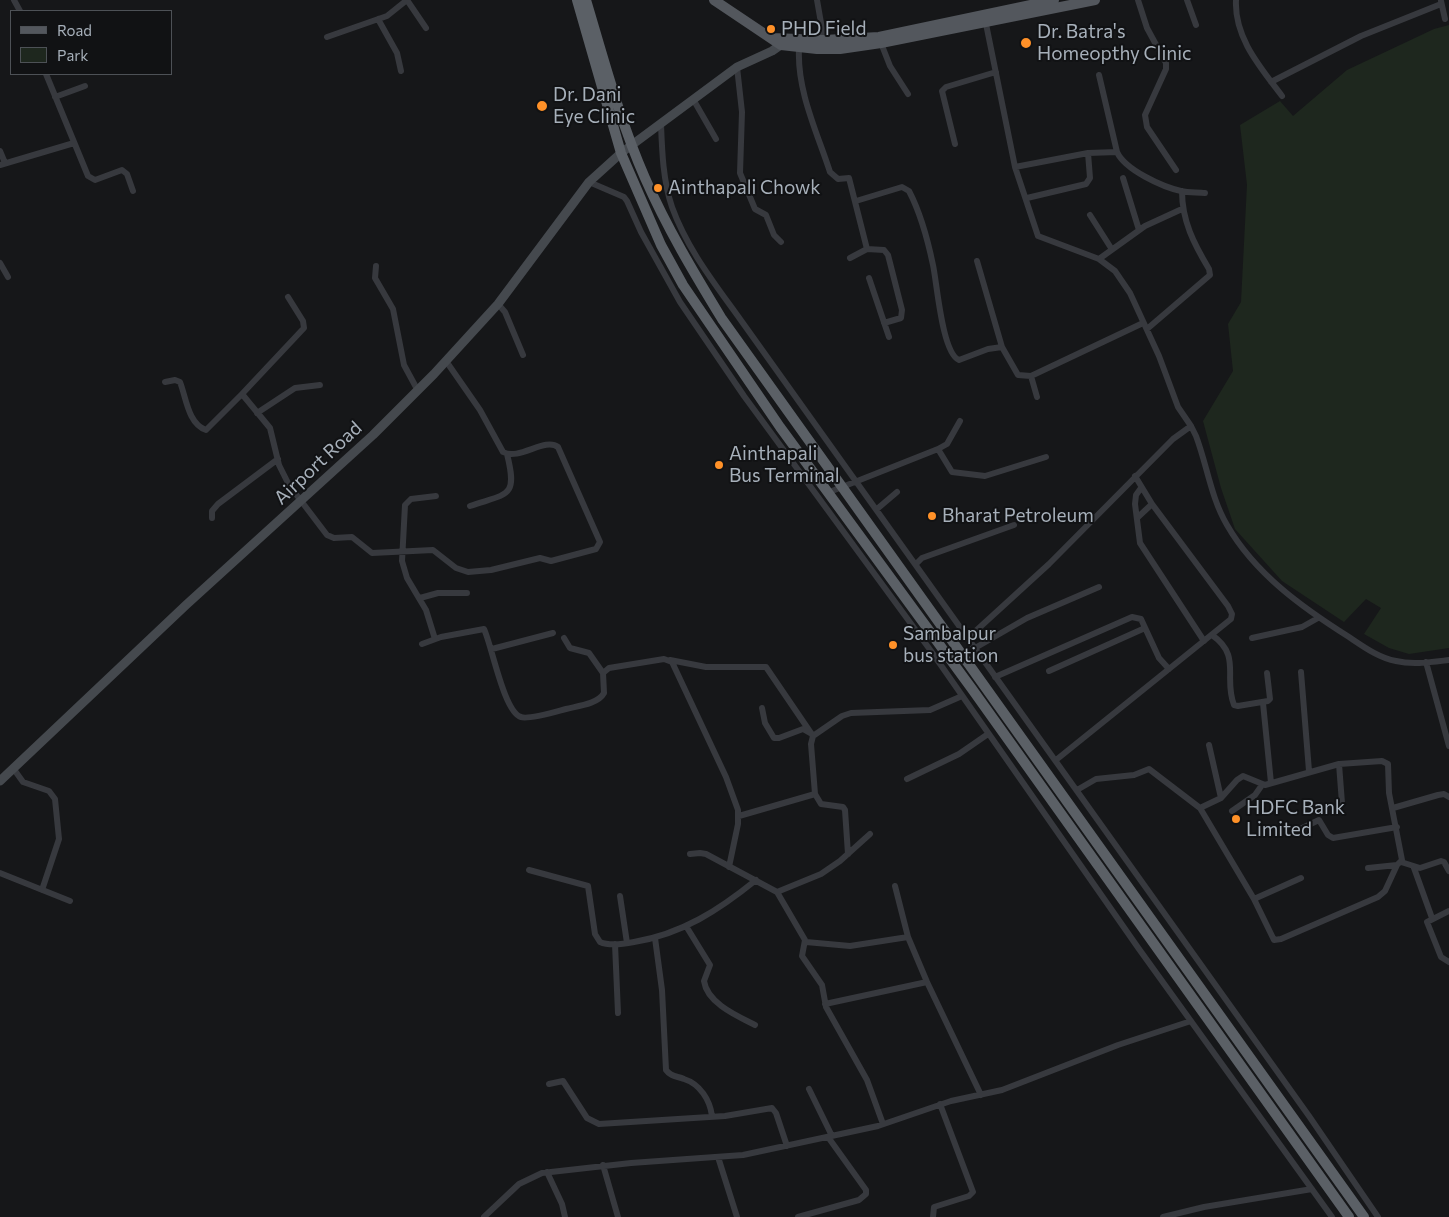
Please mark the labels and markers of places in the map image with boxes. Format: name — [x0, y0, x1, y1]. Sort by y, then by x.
place label: PHD Field — [781, 18, 866, 40]
place label: Dr. Batra's Homeopthy Clinic — [1037, 21, 1191, 65]
marker: PHD Field — [765, 23, 777, 35]
marker: Dr. Batra's Homeopthy Clinic — [1019, 36, 1033, 50]
place label: Dr. Dani Eye Clinic — [553, 84, 635, 128]
marker: Dr. Dani Eye Clinic — [535, 99, 549, 113]
place label: Ainthapali Chowk — [668, 177, 820, 199]
marker: Ainthapali Chowk — [652, 182, 664, 194]
place label: Ainthapali Bus Terminal — [729, 443, 840, 487]
marker: Ainthapali Bus Terminal — [713, 459, 725, 471]
place label: Bharat Petroleum — [942, 505, 1094, 527]
marker: Bharat Petroleum — [926, 510, 938, 522]
place label: Sambalpur bus station — [903, 623, 998, 667]
marker: Sambalpur bus station — [887, 639, 899, 651]
place label: HDFC Bank Limited — [1246, 797, 1345, 841]
marker: HDFC Bank Limited — [1230, 813, 1242, 825]

